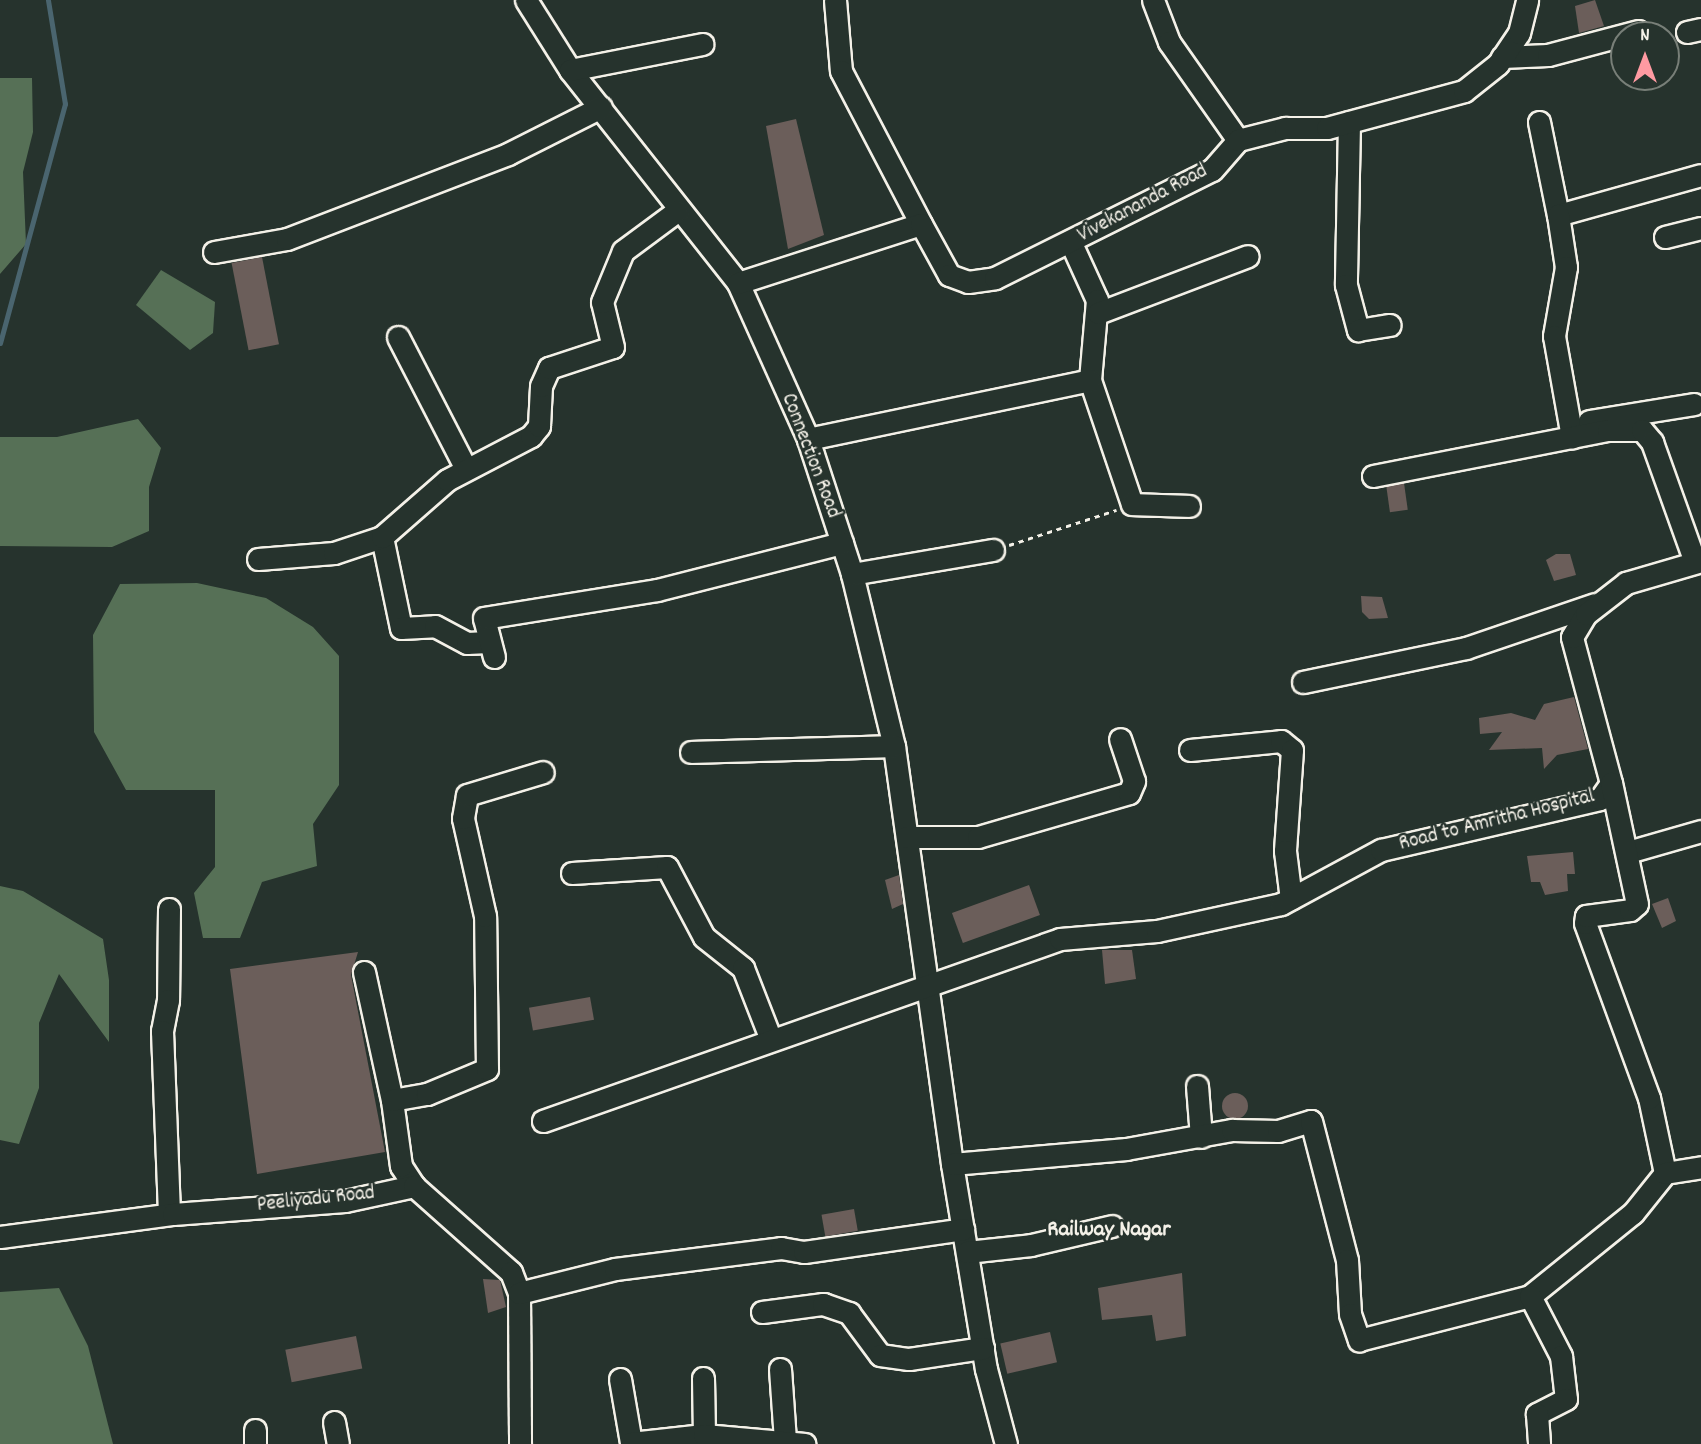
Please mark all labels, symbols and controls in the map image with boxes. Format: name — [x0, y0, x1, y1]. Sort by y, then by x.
north arrow — [1610, 21, 1680, 91]
text: N — [1640, 23, 1650, 50]
street label: Vivekananda Road — [1074, 159, 1212, 249]
street label: Connection Road — [775, 390, 845, 522]
street label: Road to Amritha Hospital — [1397, 785, 1597, 857]
street label: Peeliyadu Road — [256, 1181, 376, 1219]
district label: Railway Nagar — [1047, 1217, 1171, 1245]

